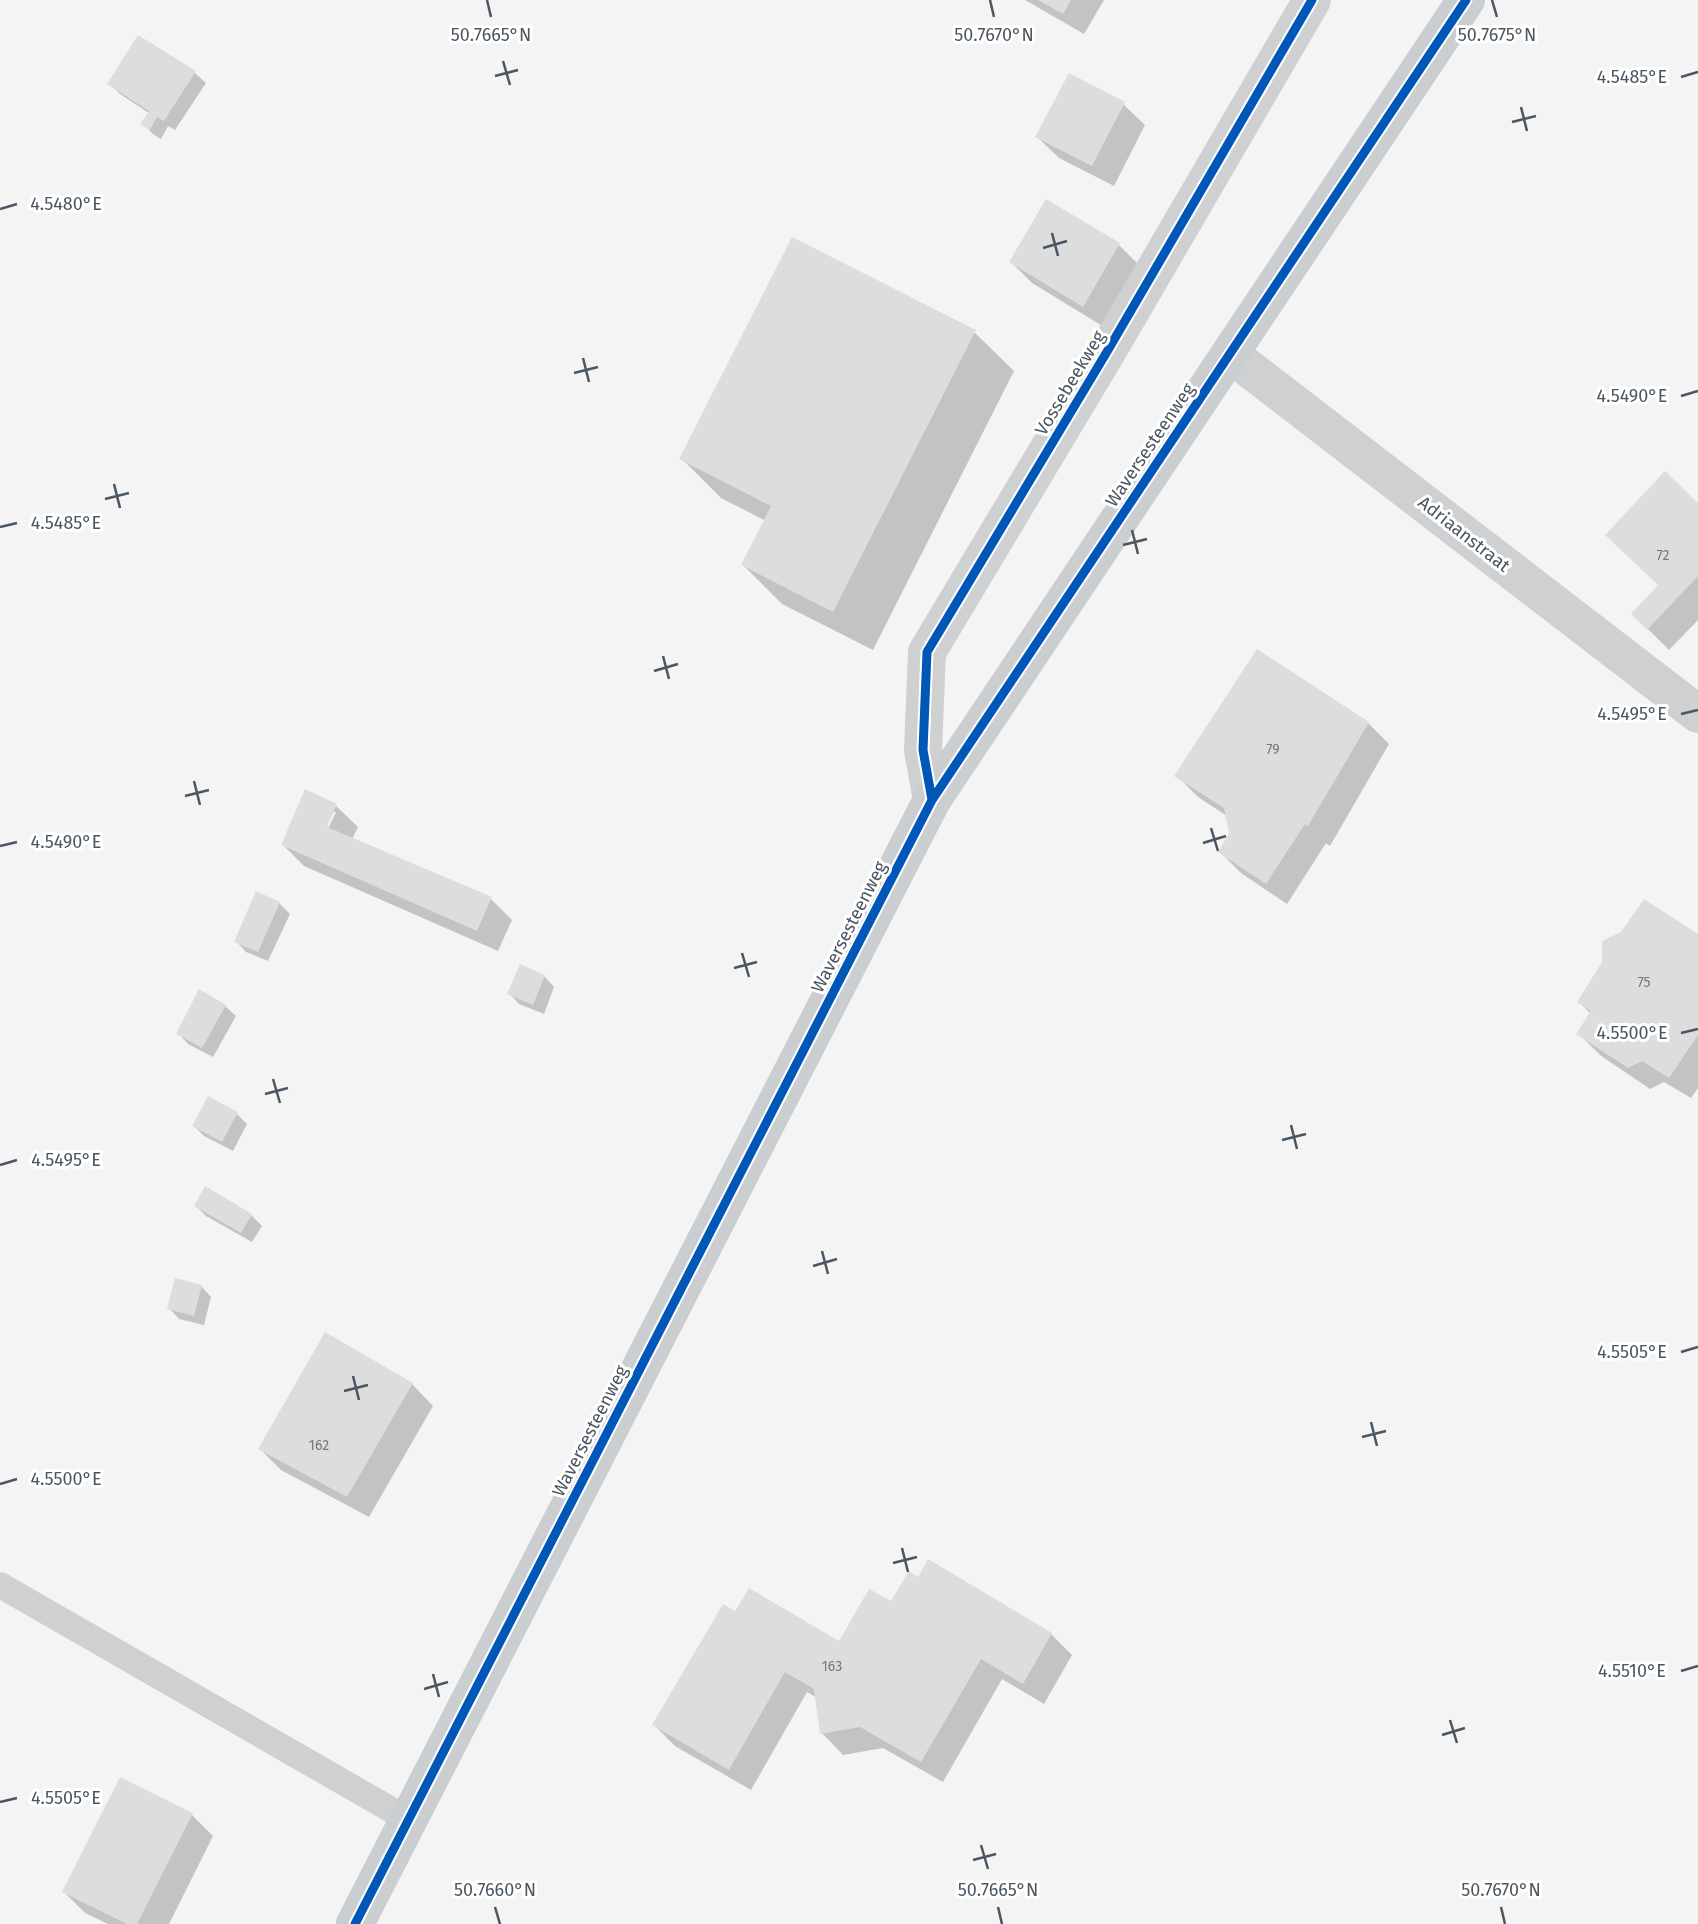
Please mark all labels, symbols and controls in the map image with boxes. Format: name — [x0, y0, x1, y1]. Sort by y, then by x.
text: 50.7665°N — [451, 24, 531, 46]
text: 50.7670°N — [954, 24, 1034, 46]
text: 50.7675°N — [1458, 24, 1536, 46]
text: 4.5485°E — [1597, 66, 1667, 88]
text: 4.5480°E — [30, 193, 102, 215]
street label: Vossebeekweg — [1030, 326, 1110, 439]
street label: Waversesteenweg — [1101, 379, 1200, 511]
text: 4.5490°E — [1597, 385, 1667, 407]
street label: Adriaanstraat — [1414, 491, 1515, 577]
text: 4.5485°E — [31, 512, 101, 534]
house number: 72 — [1657, 547, 1670, 564]
text: 4.5495°E — [1597, 703, 1667, 725]
house number: 79 — [1266, 741, 1280, 758]
text: 4.5490°E — [31, 831, 101, 853]
street label: Waversesteenweg — [806, 857, 892, 996]
house number: 75 — [1637, 974, 1651, 991]
text: 4.5500°E — [1596, 1022, 1668, 1044]
text: 4.5495°E — [31, 1149, 101, 1171]
text: 4.5505°E — [1597, 1341, 1667, 1363]
street label: Waversesteenweg — [547, 1361, 633, 1500]
house number: 162 — [309, 1437, 329, 1454]
text: 4.5500°E — [30, 1468, 102, 1490]
house number: 163 — [822, 1658, 842, 1675]
text: 4.5510°E — [1598, 1660, 1666, 1682]
text: 4.5505°E — [31, 1787, 101, 1809]
text: 50.7660°N — [454, 1879, 536, 1901]
text: 50.7665°N — [958, 1879, 1038, 1901]
text: 50.7670°N — [1461, 1879, 1541, 1901]

